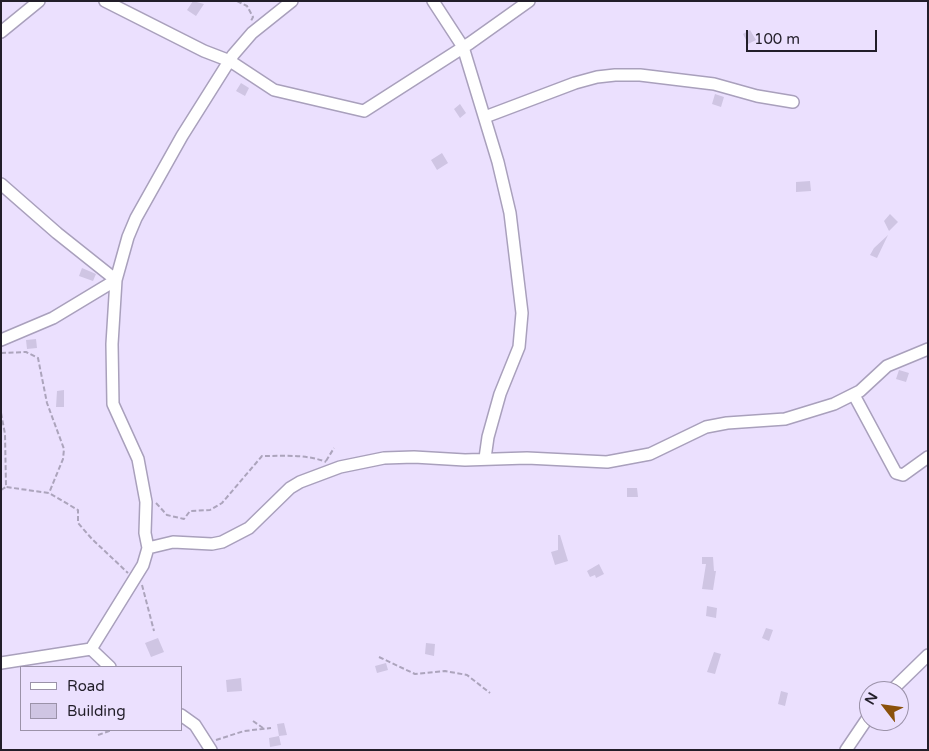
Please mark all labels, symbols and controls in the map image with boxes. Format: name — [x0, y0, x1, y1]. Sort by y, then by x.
scale bar — [749, 20, 880, 52]
text: 100 m — [754, 30, 800, 48]
legend — [20, 666, 182, 731]
text: Road — [67, 677, 105, 695]
north arrow — [859, 681, 909, 731]
text: N — [861, 690, 882, 708]
text: Building — [67, 702, 126, 720]

